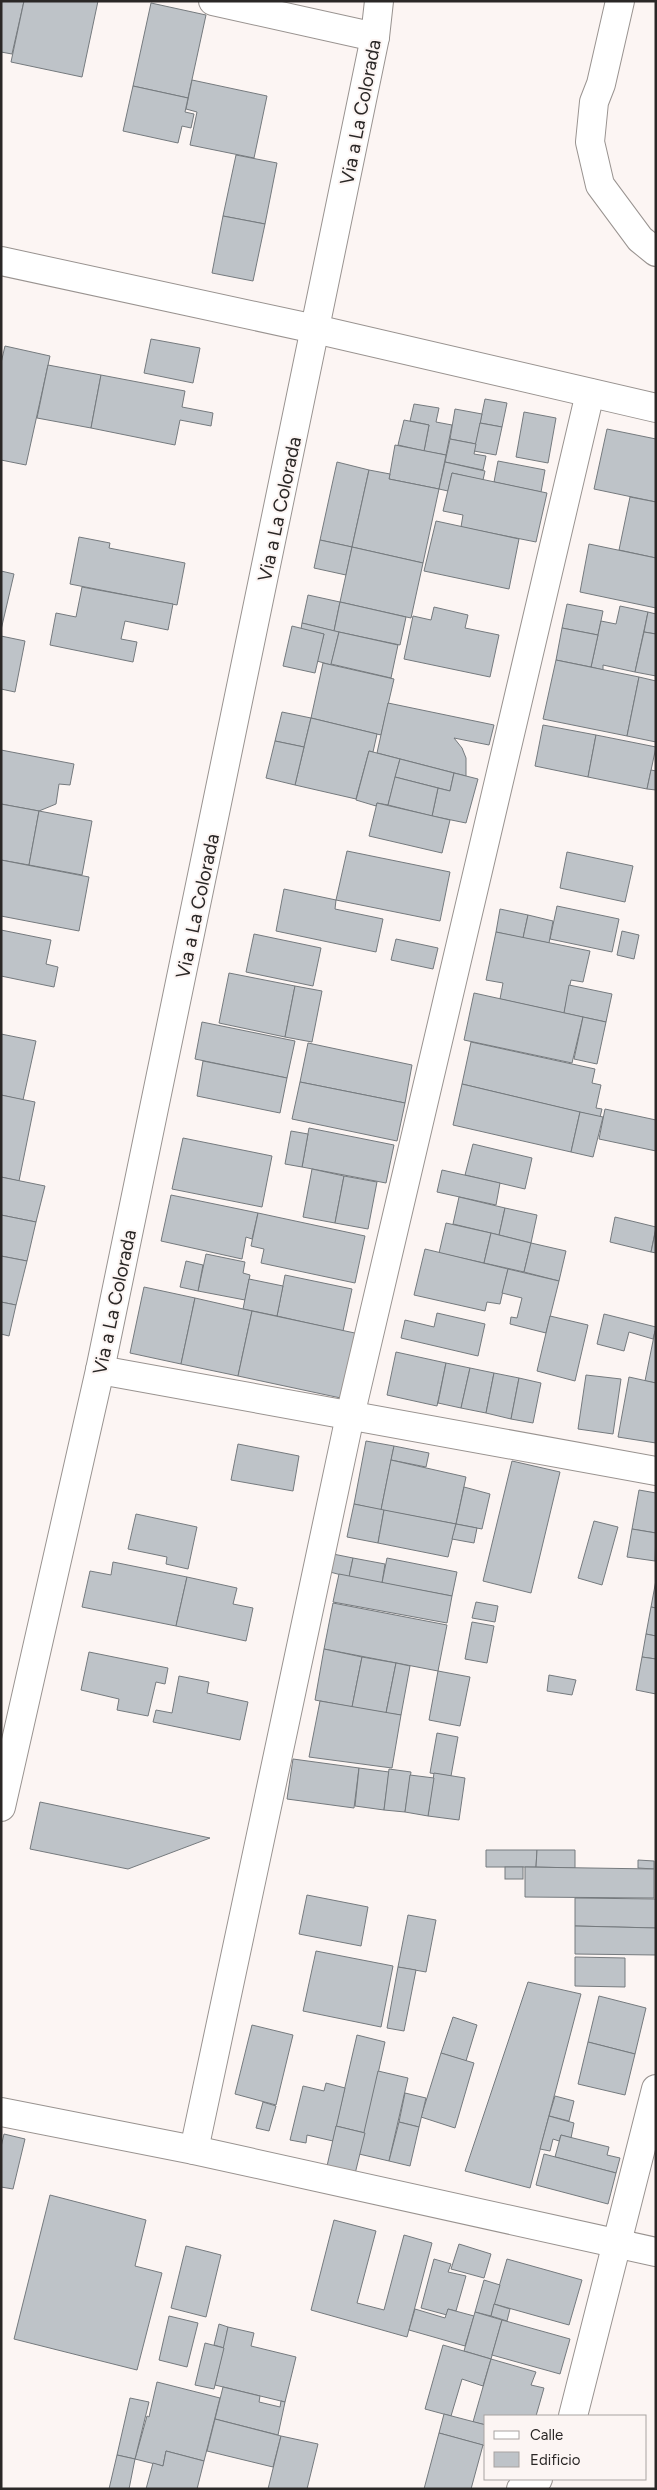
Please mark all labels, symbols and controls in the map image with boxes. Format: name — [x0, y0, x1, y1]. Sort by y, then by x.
street label: Via a La Colorada — [335, 38, 386, 187]
street label: Via a La Colorada — [253, 435, 306, 584]
street label: Via a La Colorada — [171, 832, 224, 981]
street label: Via a La Colorada — [88, 1228, 141, 1377]
legend — [484, 2415, 647, 2480]
text: Calle — [530, 2426, 563, 2444]
text: Edificio — [530, 2451, 581, 2469]

